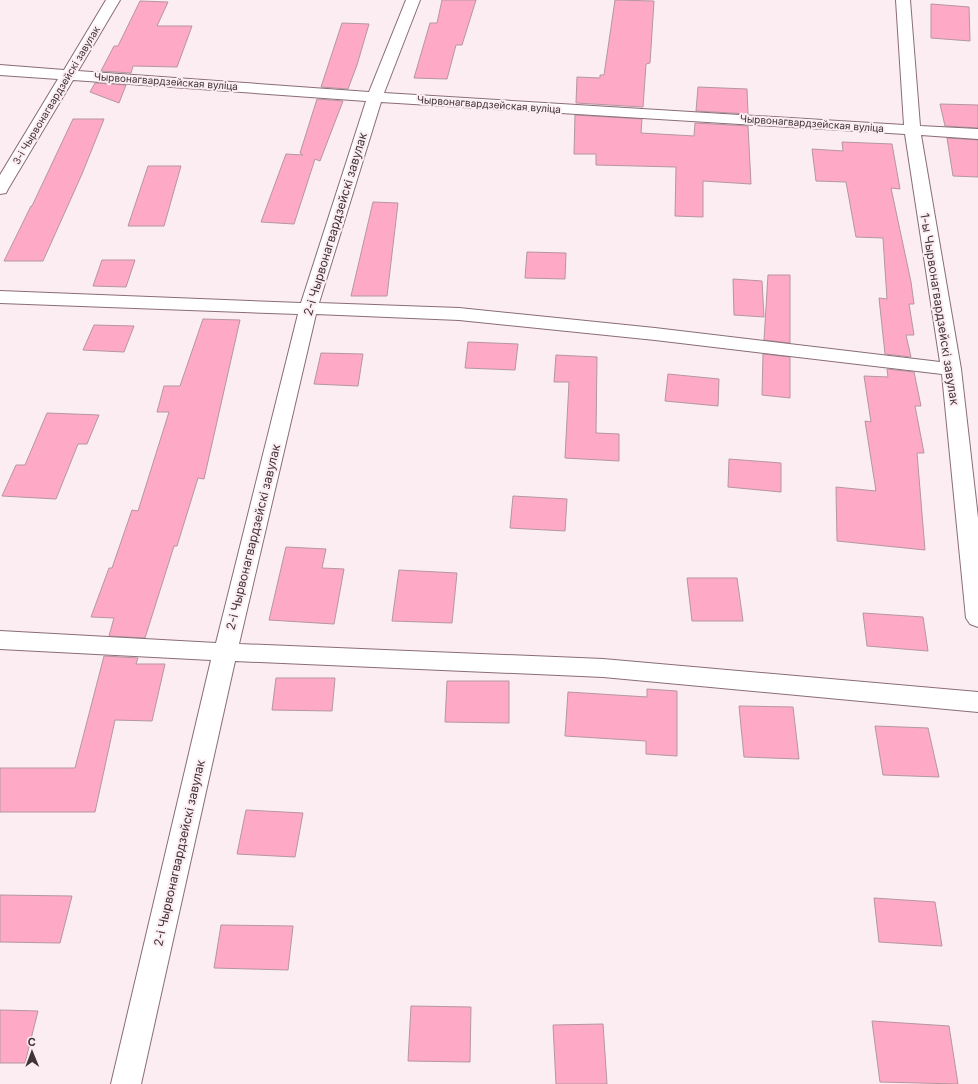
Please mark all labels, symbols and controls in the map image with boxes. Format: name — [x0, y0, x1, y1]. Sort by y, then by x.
street label: 3-і Чырвонагвардзейскі завулак — [10, 23, 102, 166]
street label: Чырвонагвардзейская вуліца — [94, 70, 238, 92]
street label: Чырвонагвардзейская вуліца — [417, 93, 561, 115]
street label: Чырвонагвардзейская вуліца — [740, 112, 884, 134]
street label: 2-і Чырвонагвардзейскі завулак — [300, 130, 370, 317]
street label: 1-ы Чырвонагвардзейскі завулак — [917, 212, 963, 407]
street label: 2-і Чырвонагвардзейскі завулак — [223, 442, 283, 631]
street label: 2-і Чырвонагвардзейскі завулак — [150, 758, 208, 948]
north arrow — [12, 1032, 52, 1072]
text: С — [28, 1035, 36, 1049]

